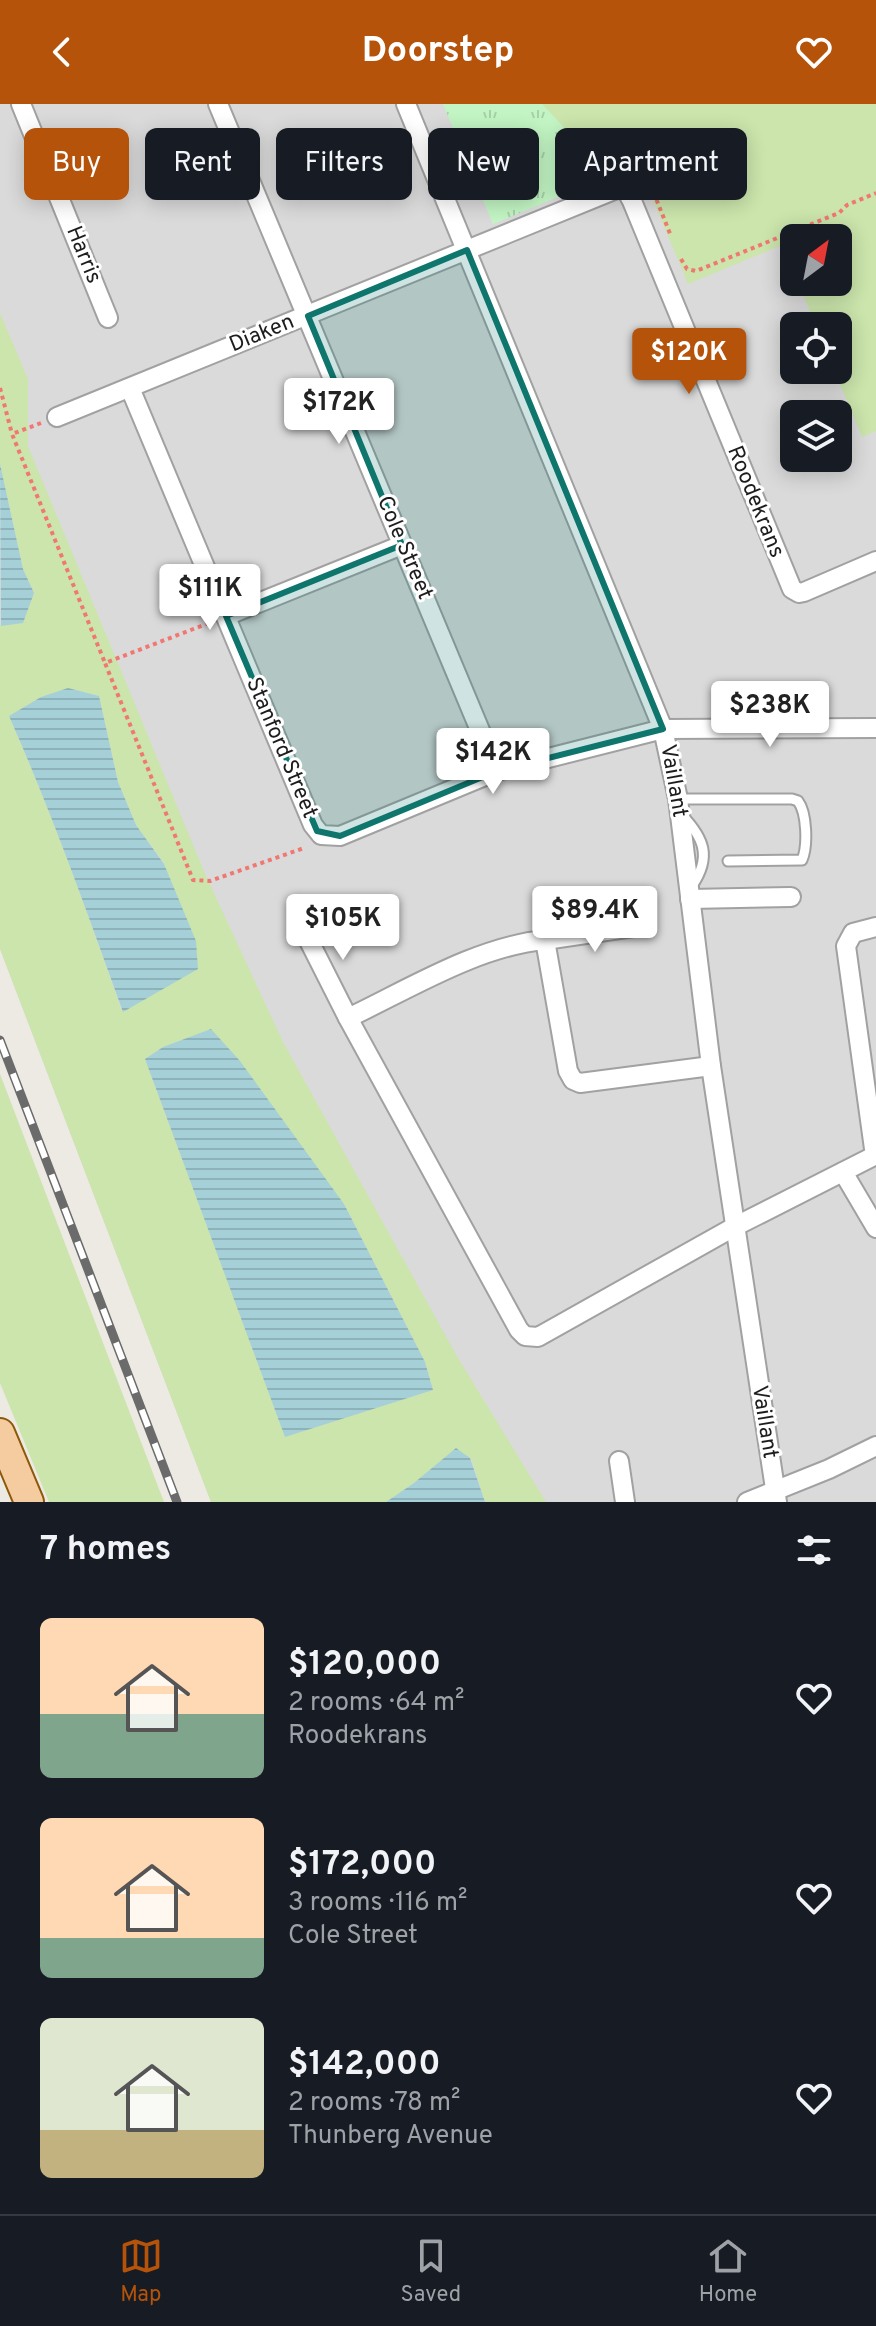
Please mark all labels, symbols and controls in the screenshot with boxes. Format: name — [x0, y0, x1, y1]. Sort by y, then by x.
text: Doorstep — [362, 29, 514, 75]
icon: back — [40, 30, 84, 74]
icon: heart — [792, 30, 836, 74]
chip: Buy — [24, 128, 129, 200]
chip: Rent — [145, 128, 260, 200]
chip: Filters — [276, 128, 412, 200]
chip: New — [428, 128, 539, 200]
chip: Apartment — [555, 128, 747, 200]
street label: Harris — [59, 222, 107, 288]
north arrow — [780, 224, 852, 296]
map controls — [780, 224, 852, 472]
street label: Diaken — [226, 309, 298, 359]
button: locate — [780, 312, 852, 384]
pin: $120K — [633, 328, 745, 396]
text: $120K — [650, 337, 728, 370]
pin: $172K — [283, 378, 395, 446]
text: $172K — [302, 387, 376, 420]
button: layers — [780, 400, 852, 472]
street label: Roodekrans — [720, 442, 790, 562]
street label: Cole Street — [370, 492, 438, 604]
pin: $111K — [154, 564, 266, 632]
text: $111K — [177, 573, 243, 606]
street label: Stanford Street — [239, 674, 323, 822]
pin: $238K — [714, 681, 826, 749]
text: $238K — [729, 690, 811, 723]
pin: $142K — [437, 728, 549, 796]
text: $142K — [454, 737, 532, 770]
street label: Vaillant — [653, 742, 693, 820]
pin: $89.4K — [530, 886, 660, 954]
pin: $105K — [287, 894, 399, 962]
text: $89.4K — [550, 895, 640, 928]
text: $105K — [304, 903, 382, 936]
street label: Vaillant — [745, 1383, 783, 1461]
icon: filters — [792, 1528, 836, 1572]
text: 7 homes — [40, 1529, 171, 1572]
text: $120,000 — [288, 1644, 441, 1687]
icon: home — [104, 1650, 200, 1746]
icon: heart — [792, 1676, 836, 1720]
text: 2 rooms · 64 m² — [288, 1687, 464, 1720]
text: Roodekrans — [288, 1720, 428, 1753]
text: $172,000 — [288, 1844, 436, 1887]
icon: home — [104, 1850, 200, 1946]
icon: heart — [792, 1876, 836, 1920]
text: 3 rooms · 116 m² — [288, 1887, 467, 1920]
text: Cole Street — [288, 1920, 418, 1953]
text: $142,000 — [288, 2044, 441, 2087]
icon: home — [104, 2050, 200, 2146]
icon: heart — [792, 2076, 836, 2120]
text: 2 rooms · 78 m² — [288, 2087, 460, 2120]
text: Thunberg Avenue — [288, 2120, 493, 2153]
tab: Map — [119, 2234, 163, 2309]
tab: Saved — [401, 2234, 461, 2309]
tab: Home — [699, 2234, 757, 2309]

